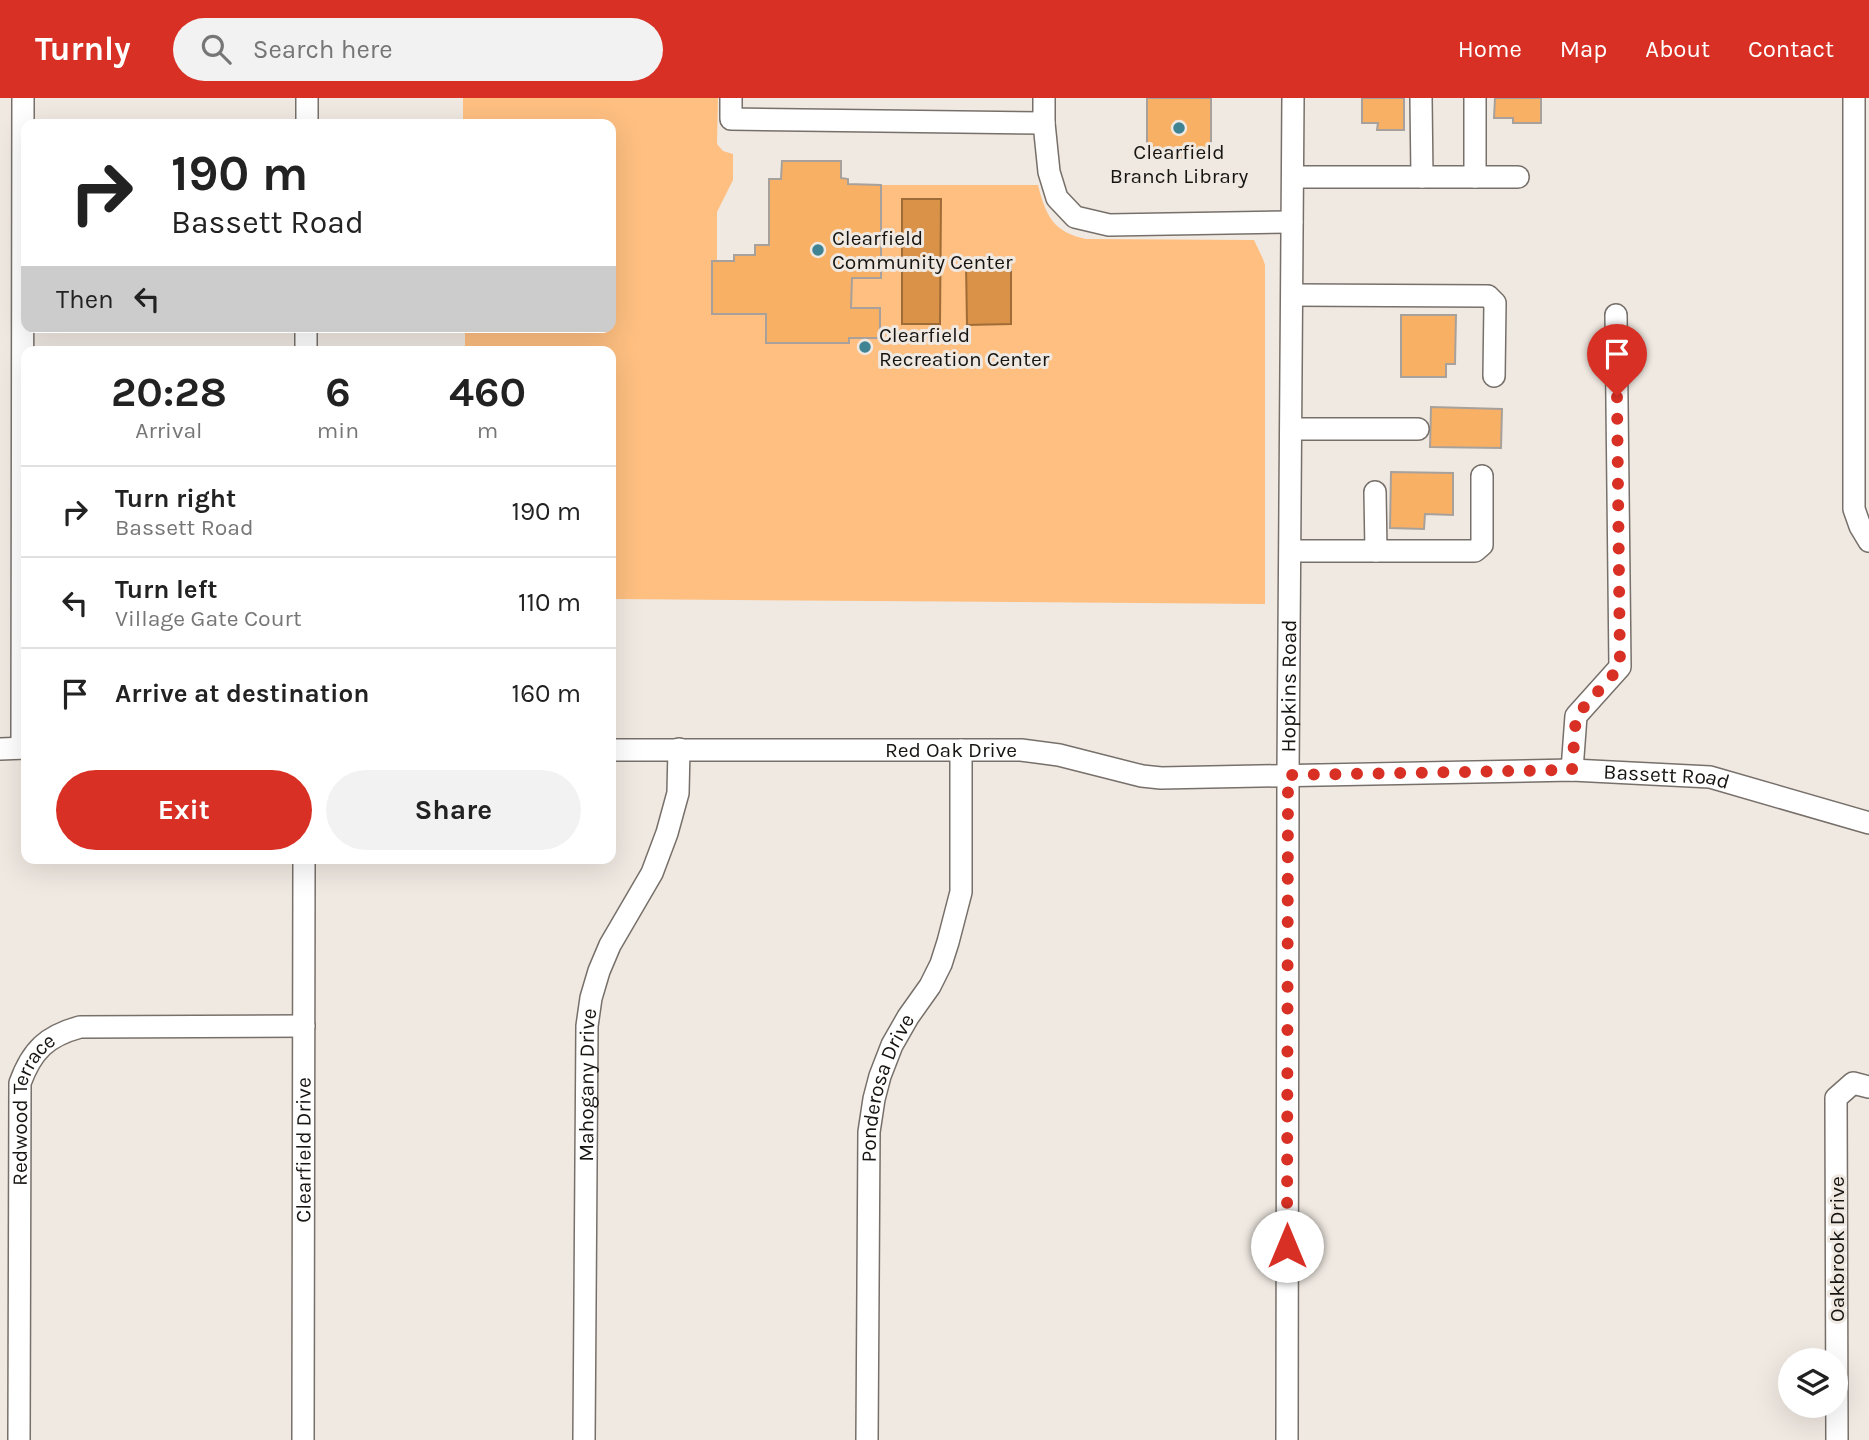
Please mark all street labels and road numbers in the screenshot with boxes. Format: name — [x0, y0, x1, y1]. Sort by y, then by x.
street label: Hopkins Road — [1276, 619, 1301, 753]
street label: Red Oak Drive — [885, 738, 1017, 762]
street label: Bassett Road — [1603, 760, 1733, 794]
street label: Mahogany Drive — [574, 1007, 601, 1162]
street label: Ponderosa Drive — [857, 1010, 919, 1162]
street label: Redwood Terrace — [8, 1028, 60, 1186]
street label: Clearfield Drive — [291, 1077, 316, 1223]
street label: Oakbrook Drive — [1825, 1176, 1849, 1322]

